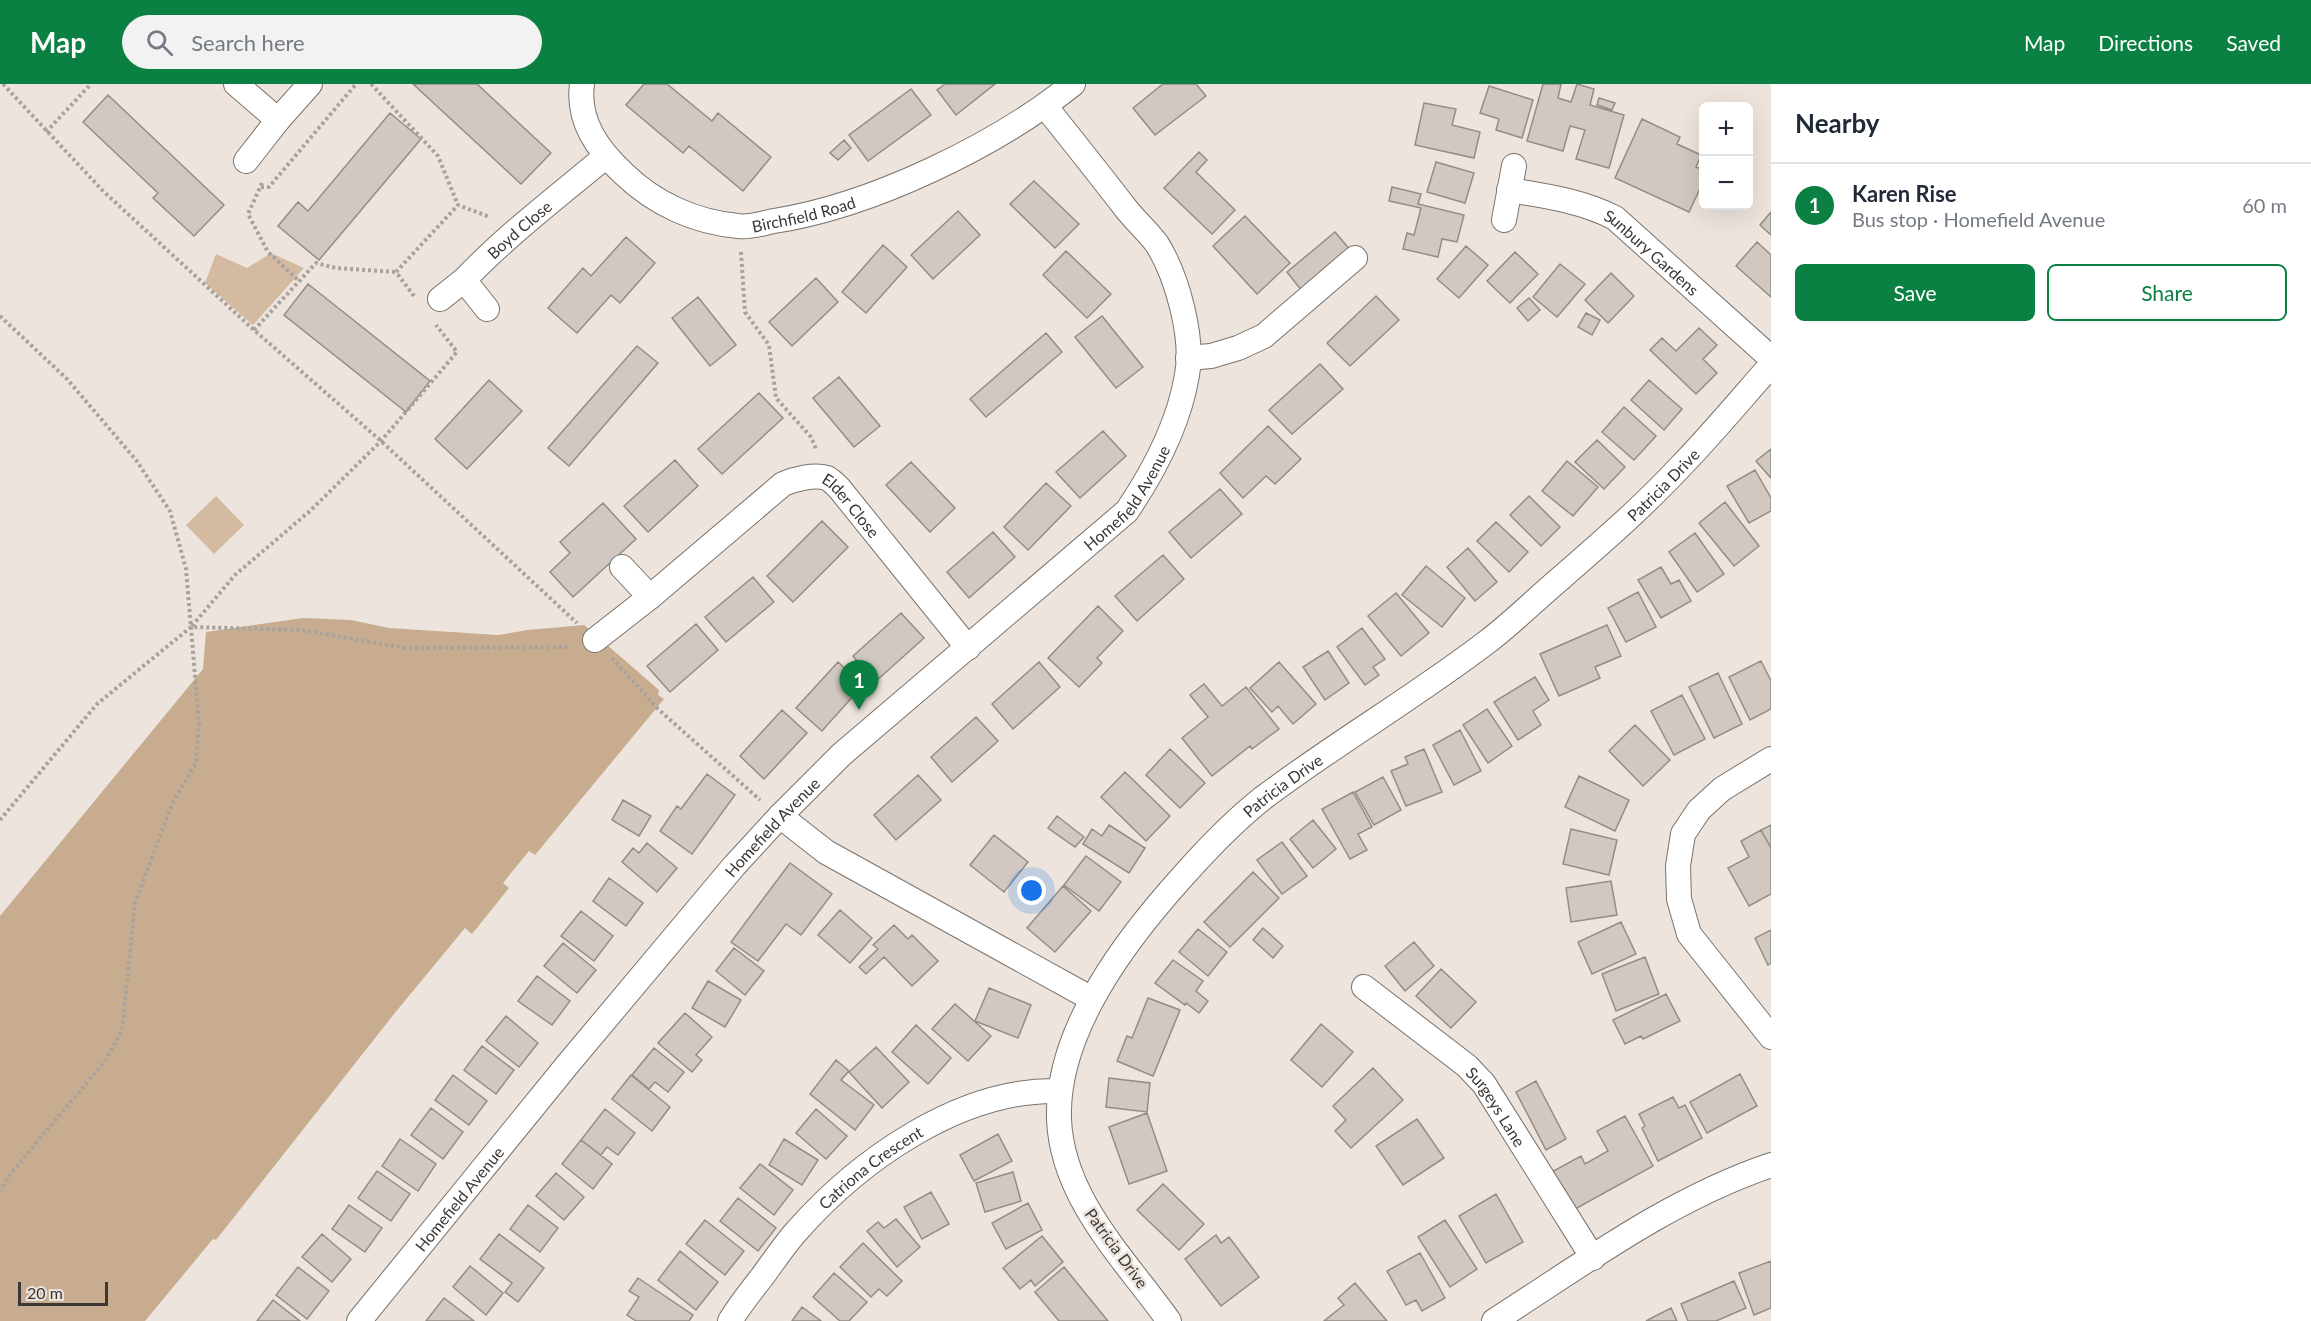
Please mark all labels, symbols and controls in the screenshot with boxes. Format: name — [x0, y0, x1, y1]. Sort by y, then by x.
search box — [122, 15, 542, 69]
text: Map — [30, 25, 86, 59]
icon: search — [143, 26, 176, 59]
text: Search here — [191, 29, 305, 56]
text: Map — [2024, 30, 2065, 55]
text: Directions — [2098, 30, 2193, 55]
text: Saved — [2226, 30, 2281, 55]
map controls — [1699, 102, 1753, 210]
button: + — [1699, 102, 1753, 156]
text: Nearby — [1795, 107, 1880, 139]
button: − — [1699, 156, 1753, 210]
text: Karen Rise — [1852, 180, 1957, 207]
street label: Birchfield Road — [750, 192, 858, 235]
text: 1 — [1809, 193, 1820, 217]
text: 60 m — [2242, 193, 2287, 217]
street label: Boyd Close — [483, 196, 555, 262]
street label: Sunbury Gardens — [1602, 205, 1703, 299]
text: Bus stop · Homefield Avenue — [1852, 207, 2105, 231]
button: Save — [1795, 264, 2035, 321]
button: Share — [2047, 264, 2287, 321]
street label: Homefield Avenue — [1079, 442, 1173, 554]
street label: Patricia Drive — [1623, 444, 1703, 524]
street label: Elder Close — [819, 468, 884, 541]
pin: 1 — [840, 660, 878, 710]
street label: Patricia Drive — [1238, 749, 1326, 821]
street label: Homefield Avenue — [720, 773, 823, 880]
your location — [1017, 876, 1046, 905]
street label: Surgeys Lane — [1463, 1062, 1530, 1150]
street label: Catriona Crescent — [814, 1121, 926, 1213]
street label: Homefield Avenue — [410, 1142, 507, 1255]
street label: Patricia Drive — [1082, 1204, 1152, 1292]
scale bar — [18, 1279, 108, 1306]
text: 20 m — [27, 1283, 63, 1302]

